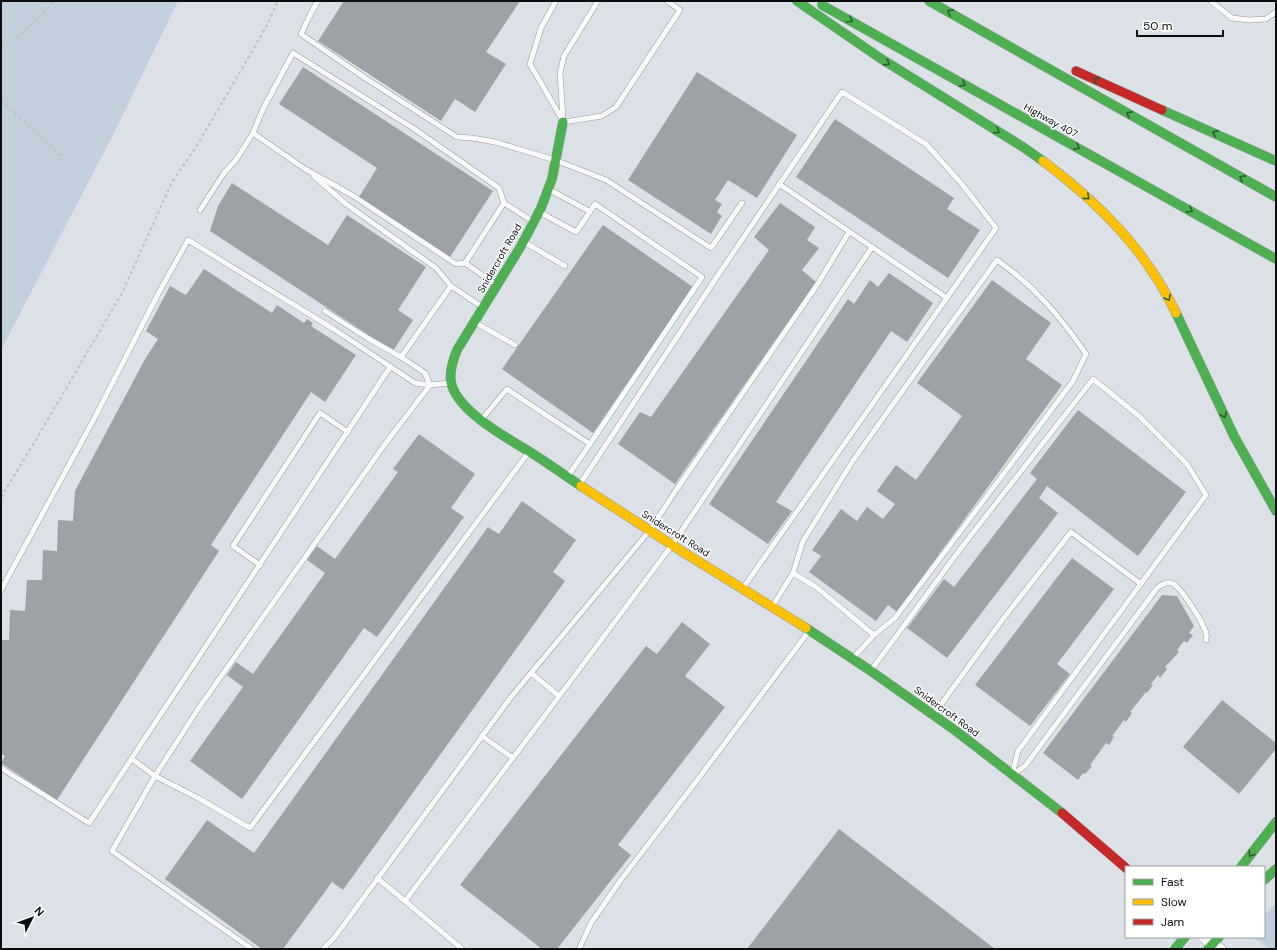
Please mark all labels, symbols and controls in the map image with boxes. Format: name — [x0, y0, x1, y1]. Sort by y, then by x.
one-way arrow — [947, 10, 954, 17]
scale bar — [1137, 12, 1223, 38]
one-way arrow — [845, 16, 853, 23]
text: 50 m — [1143, 18, 1172, 34]
one-way arrow — [883, 58, 890, 65]
one-way arrow — [1093, 77, 1101, 85]
one-way arrow — [959, 79, 966, 87]
street label: Highway 407 — [1022, 100, 1080, 141]
one-way arrow — [1126, 111, 1133, 118]
one-way arrow — [993, 127, 1000, 134]
one-way arrow — [1211, 130, 1219, 138]
one-way arrow — [1072, 142, 1080, 150]
one-way arrow — [1239, 175, 1246, 182]
one-way arrow — [1082, 192, 1090, 199]
one-way arrow — [1186, 206, 1193, 213]
street label: Snidercroft Road — [474, 221, 525, 295]
one-way arrow — [1163, 294, 1170, 301]
one-way arrow — [1219, 410, 1227, 418]
street label: Snidercroft Road — [639, 507, 712, 560]
street label: Snidercroft Road — [911, 683, 982, 740]
one-way arrow — [1249, 849, 1256, 856]
legend — [1125, 866, 1265, 938]
text: Fast — [1161, 874, 1184, 890]
text: Slow — [1161, 894, 1187, 910]
north arrow — [12, 898, 52, 938]
text: N — [32, 904, 47, 919]
text: Jam — [1161, 914, 1184, 930]

